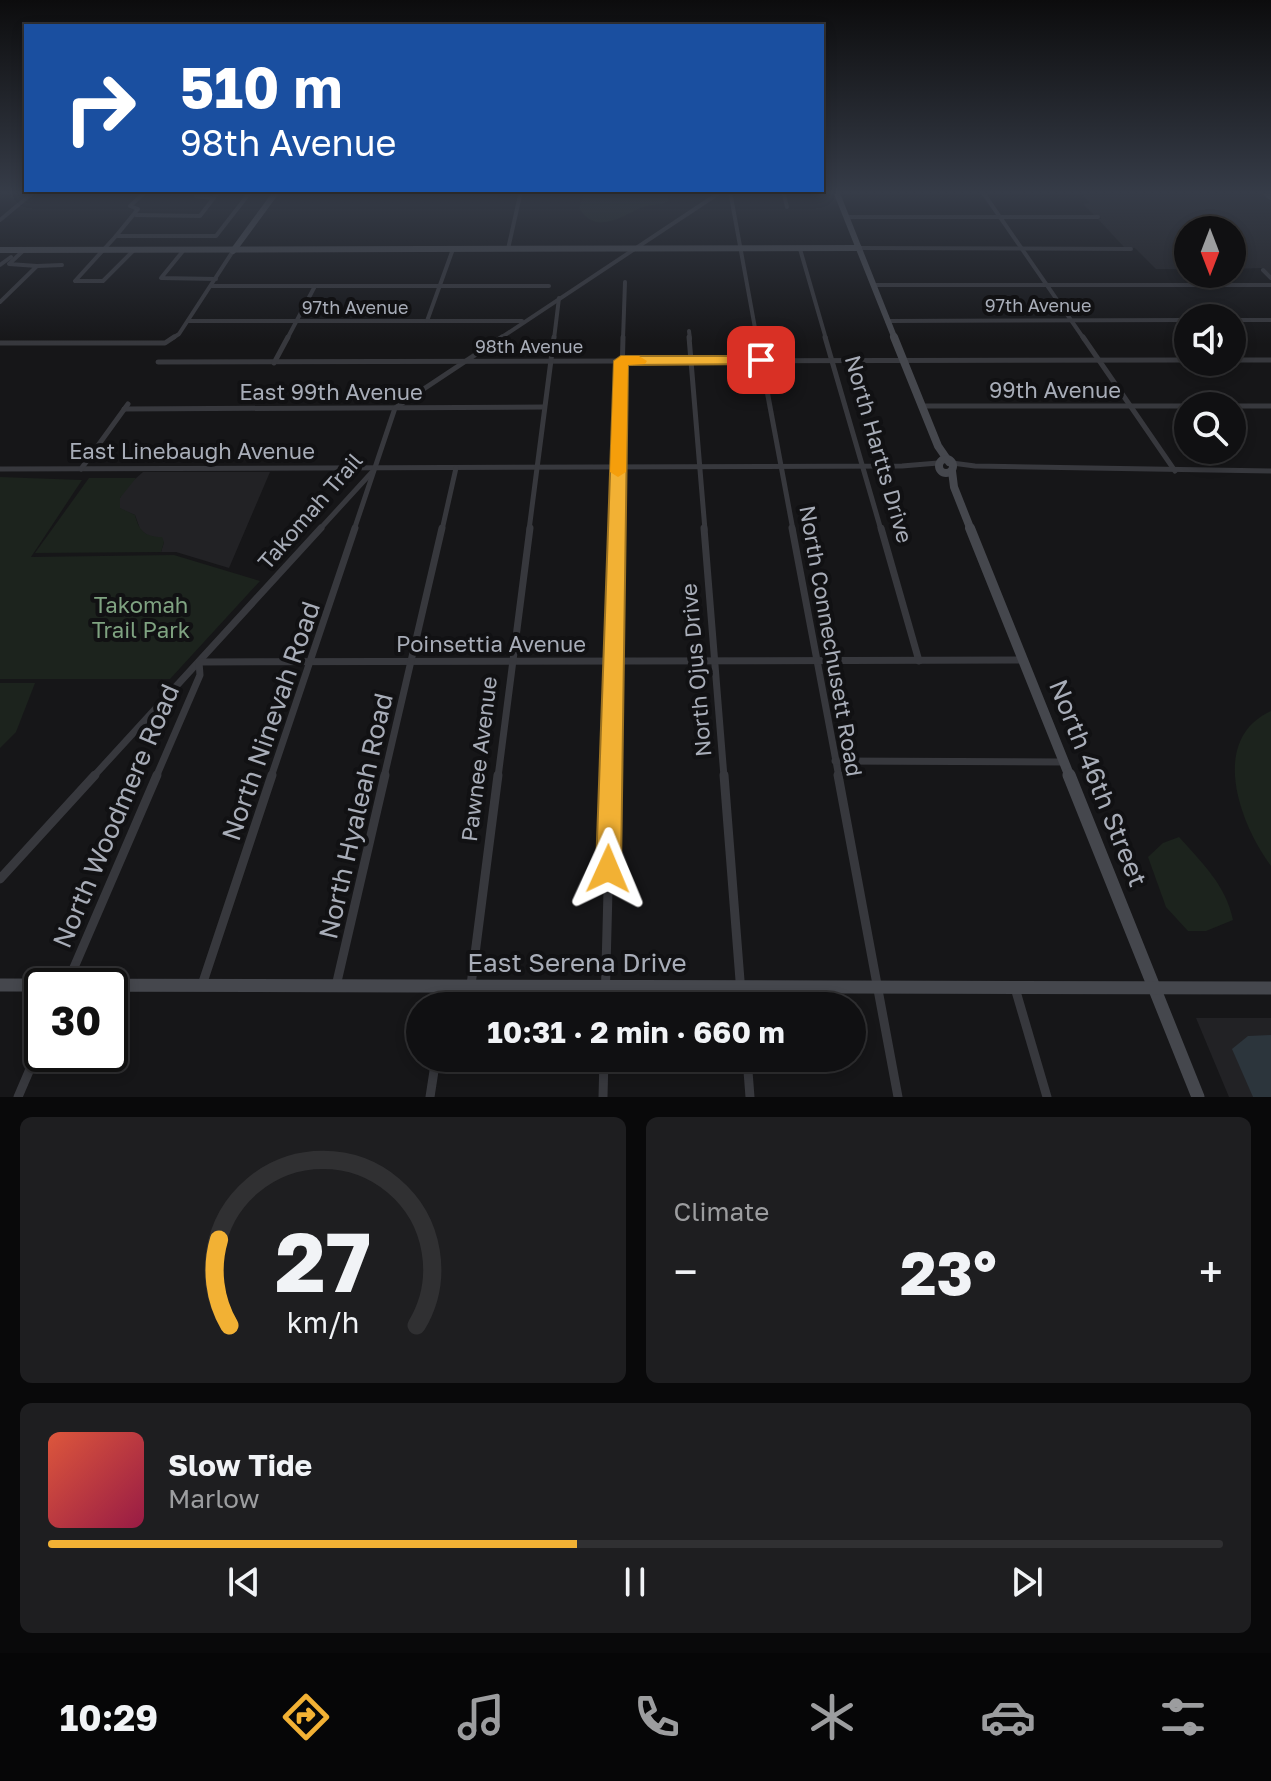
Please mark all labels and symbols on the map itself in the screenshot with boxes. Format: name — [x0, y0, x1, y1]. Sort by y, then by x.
north arrow — [1174, 216, 1246, 288]
street label: 97th Avenue — [985, 294, 1091, 316]
street label: 97th Avenue — [302, 296, 408, 318]
pin — [727, 326, 795, 394]
street label: 98th Avenue — [475, 335, 583, 357]
street label: North Hartts Drive — [840, 352, 919, 546]
street label: 99th Avenue — [989, 376, 1121, 403]
street label: East 99th Avenue — [239, 378, 423, 405]
street label: East Linebaugh Avenue — [69, 437, 315, 464]
street label: Takomah Trail — [252, 447, 368, 574]
street label: North Connechusett Road — [794, 503, 869, 779]
street label: North Ojus Drive — [674, 582, 717, 758]
park label: Takomah Trail Park — [92, 591, 190, 643]
street label: North Ninevah Road — [215, 597, 326, 844]
street label: Poinsettia Avenue — [396, 630, 586, 657]
street label: Pawnee Avenue — [455, 675, 502, 843]
street label: North 46th Street — [1043, 675, 1154, 891]
street label: North Woodmere Road — [46, 679, 185, 952]
street label: North Hyaleah Road — [312, 690, 399, 942]
position arrow — [566, 827, 650, 911]
street label: East Serena Drive — [467, 947, 687, 978]
speed limit sign: 30 — [24, 968, 128, 1072]

